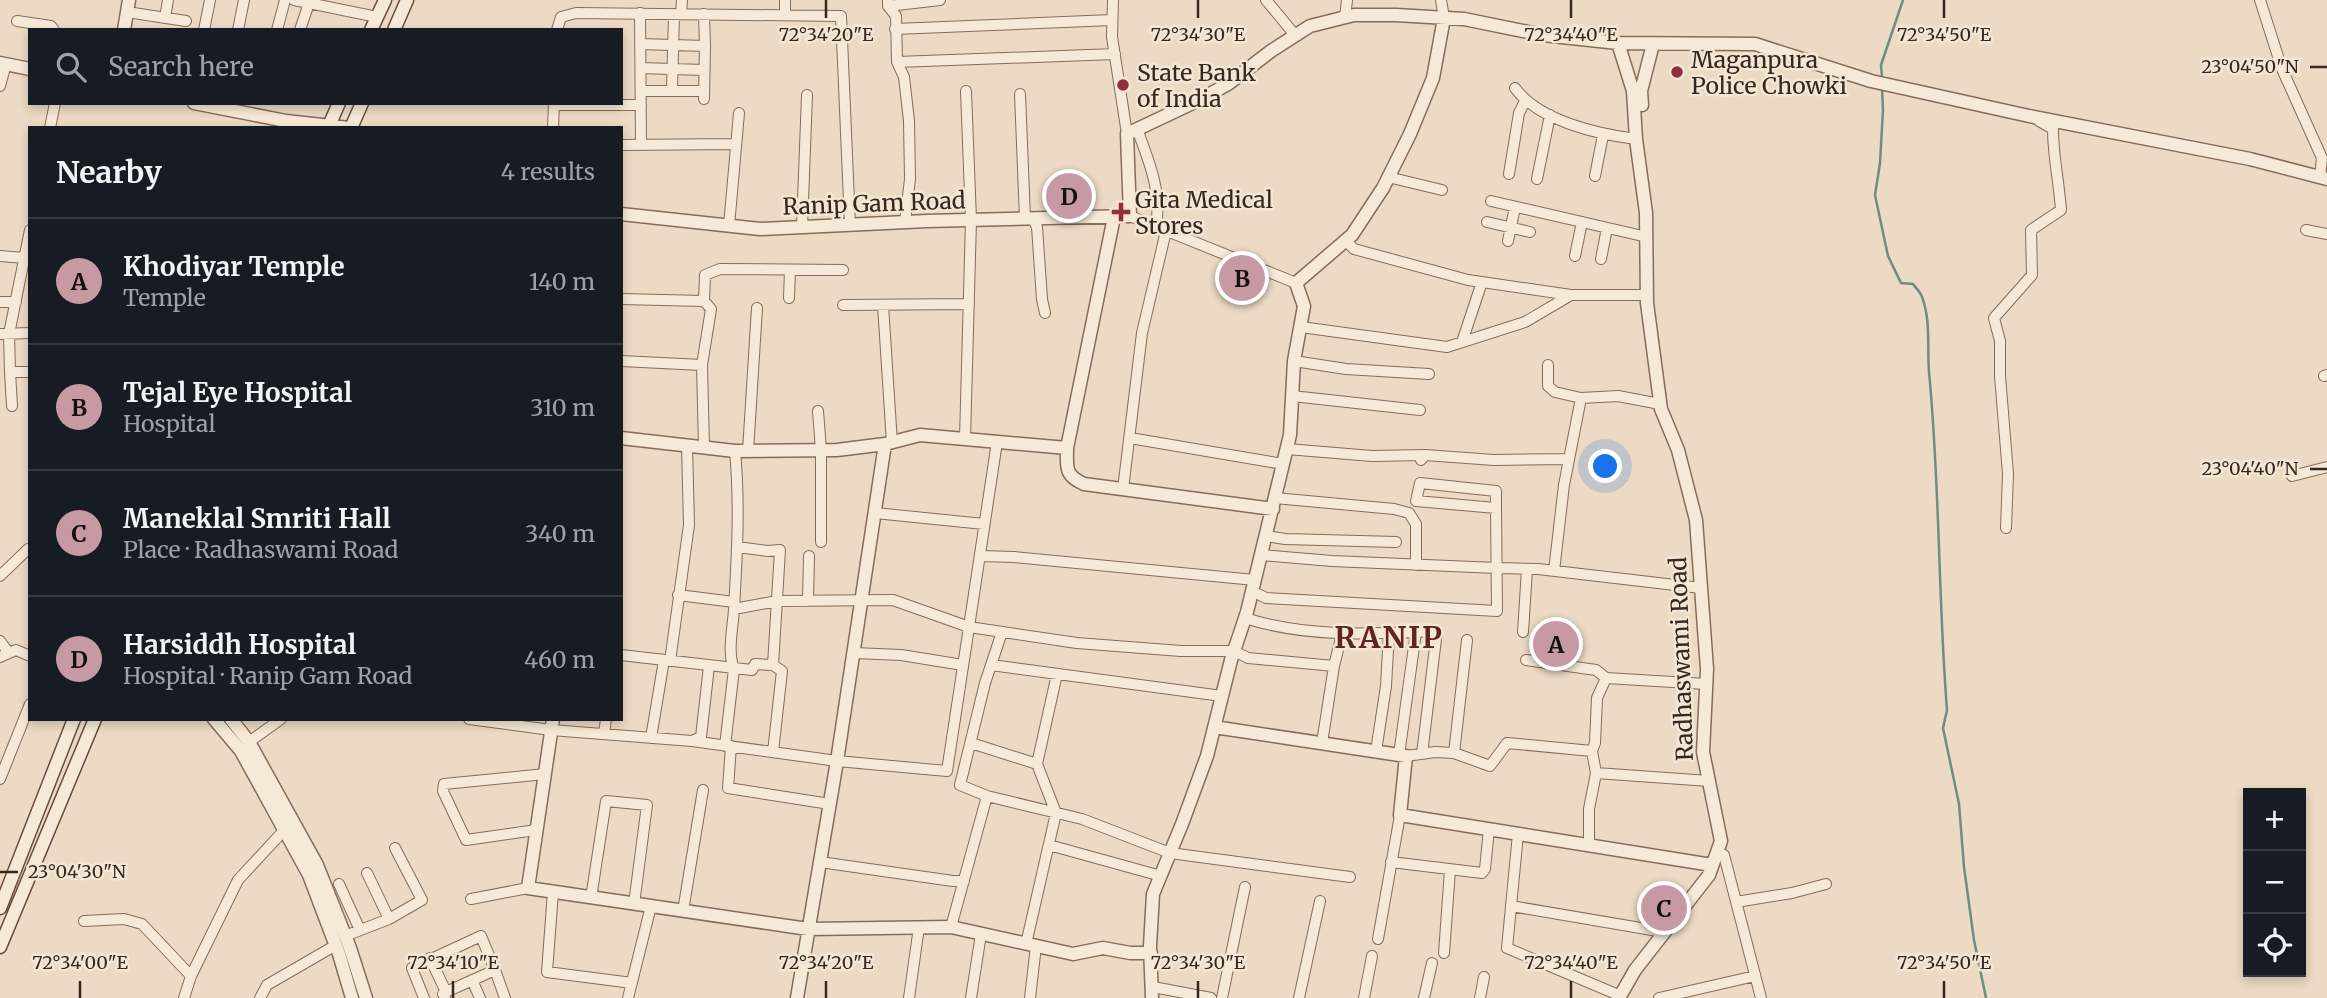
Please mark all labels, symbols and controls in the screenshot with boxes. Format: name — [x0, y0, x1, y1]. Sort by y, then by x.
text: 72°34'20"E — [779, 23, 874, 46]
text: 72°34'30"E — [1151, 23, 1246, 46]
text: 72°34'40"E — [1524, 23, 1618, 46]
text: 72°34'50"E — [1897, 23, 1992, 46]
search box — [28, 28, 623, 105]
place label: Maganpura Police Chowki — [1691, 45, 1847, 100]
icon: search — [52, 48, 90, 86]
text: Search here — [108, 50, 254, 83]
text: 23°04'50"N — [2201, 55, 2299, 78]
place label: State Bank of India — [1137, 58, 1256, 113]
marker: Maganpura Police Chowki — [1669, 64, 1685, 80]
marker: State Bank of India — [1115, 77, 1131, 93]
text: Nearby — [56, 153, 162, 191]
text: 4 results — [501, 157, 595, 186]
pin: D — [1046, 170, 1092, 222]
street label: Ranip Gam Road — [782, 185, 966, 221]
place label: Gita Medical Stores — [1135, 185, 1273, 240]
marker: Gita Medical Stores — [1113, 204, 1129, 220]
text: Khodiyar Temple — [123, 250, 345, 283]
pin: B — [1219, 252, 1265, 304]
text: A — [71, 267, 87, 296]
text: 140 m — [529, 267, 595, 296]
text: Temple — [123, 283, 206, 312]
text: Tejal Eye Hospital — [123, 376, 352, 409]
text: B — [71, 393, 87, 422]
text: 310 m — [530, 393, 595, 422]
text: Hospital — [123, 409, 216, 438]
your location — [1588, 449, 1622, 483]
text: 23°04'40"N — [2202, 457, 2298, 480]
text: Maneklal Smriti Hall — [123, 502, 391, 535]
text: C — [71, 519, 87, 548]
text: 340 m — [525, 519, 595, 548]
text: Place · Radhaswami Road — [123, 535, 398, 564]
street label: Radhaswami Road — [1663, 556, 1699, 762]
district label: RANIP — [1334, 618, 1444, 656]
pin: A — [1533, 618, 1579, 670]
text: Harsiddh Hospital — [123, 628, 356, 661]
text: D — [70, 645, 88, 674]
text: 460 m — [524, 645, 595, 674]
text: Hospital · Ranip Gam Road — [123, 661, 412, 690]
map controls — [2243, 788, 2306, 977]
button: + — [2243, 788, 2306, 851]
button: − — [2243, 851, 2306, 914]
text: 23°04'30"N — [28, 860, 126, 883]
pin: C — [1641, 882, 1687, 934]
button: locate — [2243, 914, 2306, 977]
text: 72°34'00"E — [32, 951, 128, 974]
text: 72°34'10"E — [407, 951, 499, 974]
text: 72°34'20"E — [779, 951, 874, 974]
text: 72°34'30"E — [1151, 951, 1246, 974]
text: 72°34'40"E — [1524, 951, 1618, 974]
text: 72°34'50"E — [1897, 951, 1992, 974]

